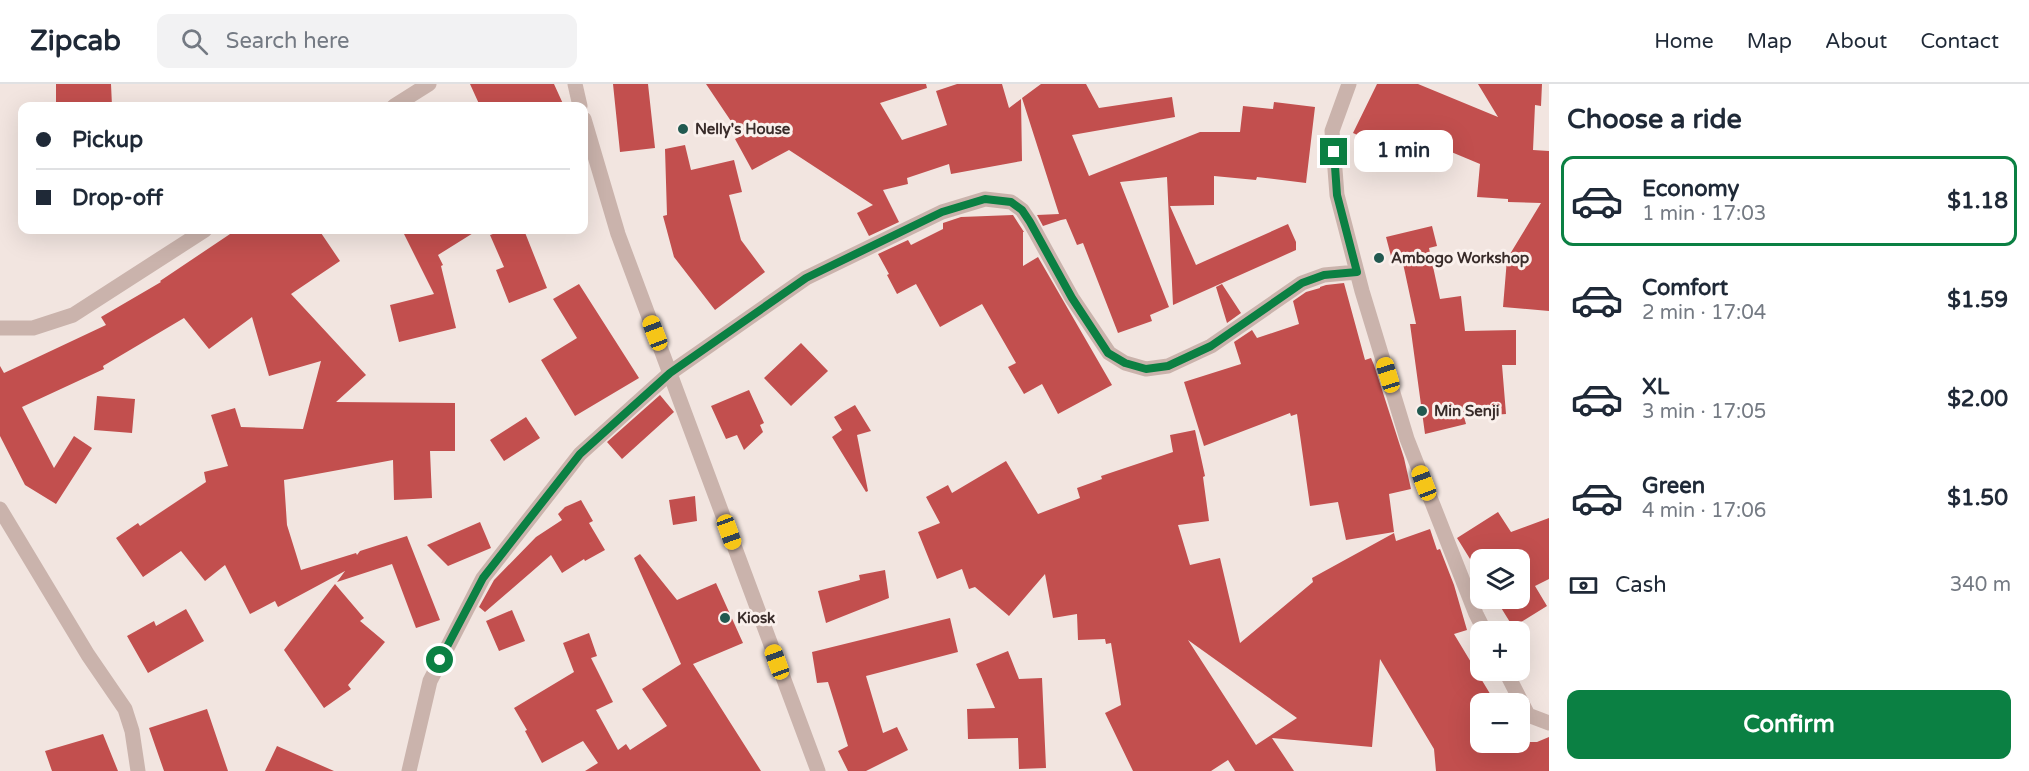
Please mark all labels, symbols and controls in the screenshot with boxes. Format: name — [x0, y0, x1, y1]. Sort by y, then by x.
search box — [157, 14, 577, 68]
text: Zipcab — [30, 24, 121, 58]
icon: search — [178, 25, 211, 58]
text: Search here — [226, 28, 350, 54]
text: Home — [1654, 29, 1714, 54]
text: Map — [1747, 29, 1792, 54]
text: About — [1825, 29, 1887, 54]
text: Contact — [1920, 29, 1999, 54]
text: Choose a ride — [1567, 103, 1742, 136]
place label: Nelly's House — [695, 120, 791, 139]
marker: Nelly's House — [676, 122, 690, 136]
text: Pickup — [72, 127, 143, 153]
callout: 1 min — [1355, 131, 1454, 173]
route end — [1320, 138, 1347, 165]
text: 1 min — [1377, 139, 1430, 163]
icon: car — [1570, 174, 1624, 228]
text: Economy — [1642, 176, 1739, 202]
text: Drop-off — [72, 185, 163, 211]
text: $1.18 — [1947, 188, 2008, 214]
text: 1 min · 17:03 — [1642, 202, 1766, 226]
place label: Ambogo Workshop — [1391, 249, 1530, 268]
marker: Ambogo Workshop — [1372, 251, 1386, 265]
icon: car — [1570, 273, 1624, 327]
text: Comfort — [1642, 275, 1728, 301]
text: $1.59 — [1947, 287, 2008, 313]
text: 2 min · 17:04 — [1642, 301, 1766, 325]
car — [640, 313, 670, 353]
car — [1374, 355, 1402, 395]
icon: car — [1570, 372, 1624, 426]
text: XL — [1642, 374, 1669, 400]
text: $2.00 — [1947, 386, 2008, 412]
text: 3 min · 17:05 — [1642, 400, 1766, 424]
place label: Min Senji — [1434, 402, 1500, 421]
marker: Min Senji — [1415, 404, 1429, 418]
car — [1409, 463, 1439, 503]
icon: car — [1570, 471, 1624, 525]
text: Green — [1642, 473, 1705, 499]
text: $1.50 — [1947, 485, 2008, 511]
text: 4 min · 17:06 — [1642, 499, 1766, 523]
car — [714, 512, 744, 552]
map controls — [1470, 549, 1530, 753]
button: layers — [1470, 549, 1530, 609]
icon: cash — [1567, 569, 1600, 602]
text: Cash — [1615, 572, 1667, 598]
text: 340 m — [1950, 573, 2011, 597]
place label: Kiosk — [737, 609, 775, 627]
marker: Kiosk — [718, 611, 732, 625]
button: + — [1470, 621, 1530, 681]
car — [762, 642, 792, 682]
route start — [426, 646, 453, 673]
button: Confirm — [1567, 690, 2011, 759]
button: − — [1470, 693, 1530, 753]

